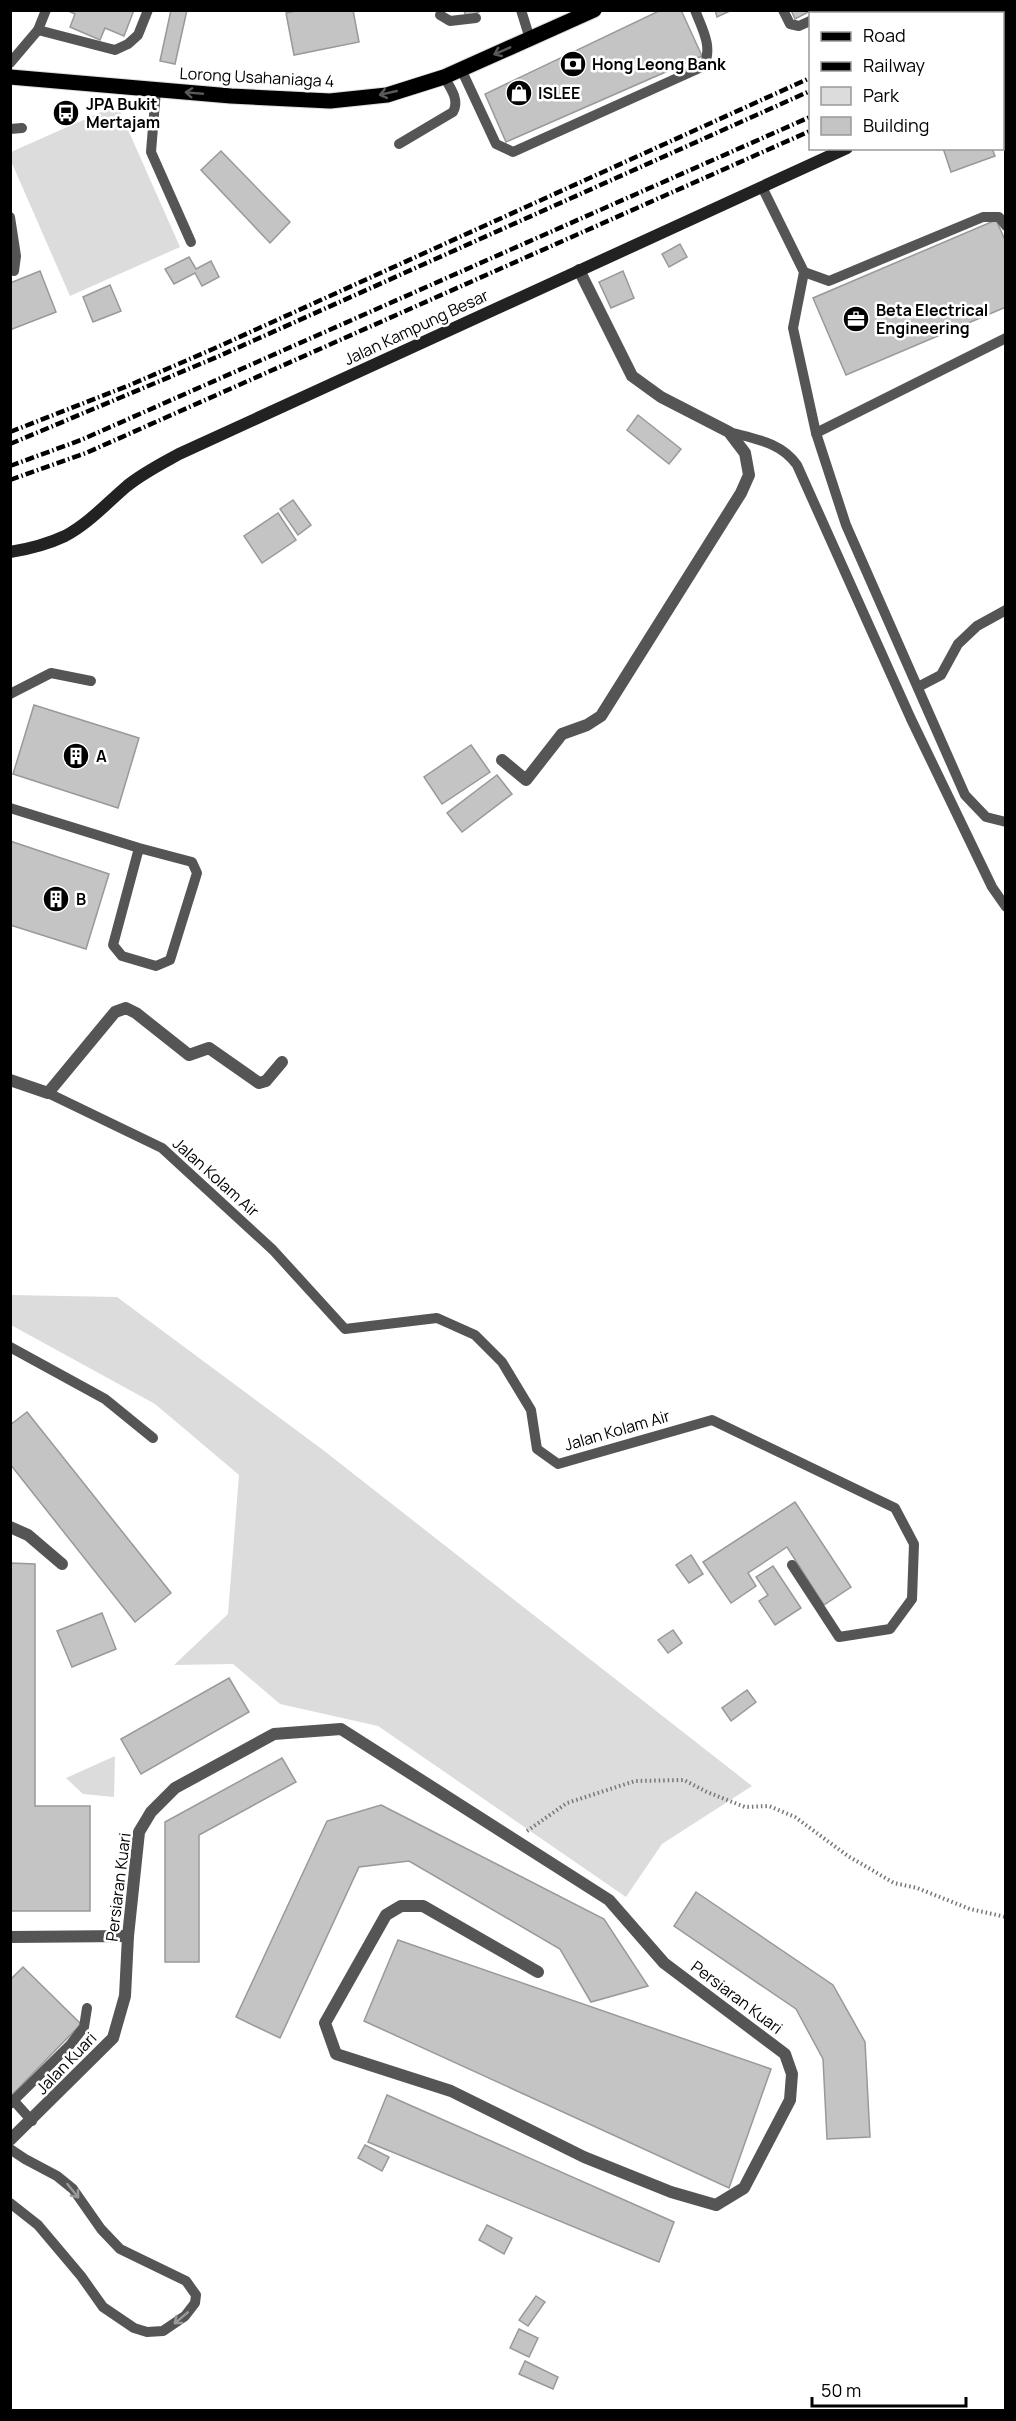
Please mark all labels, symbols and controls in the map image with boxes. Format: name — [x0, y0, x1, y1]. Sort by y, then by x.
legend — [809, 12, 1004, 150]
text: Road — [863, 23, 906, 47]
one-way arrow — [493, 46, 511, 58]
bank icon: Hong Leong Bank — [558, 49, 588, 79]
place label: Hong Leong Bank — [592, 53, 726, 75]
text: Railway — [863, 53, 925, 77]
street label: Lorong Usahaniaga 4 — [179, 62, 335, 92]
shop icon: ISLEE — [504, 78, 534, 108]
place label: ISLEE — [538, 82, 580, 104]
text: Park — [863, 83, 900, 107]
one-way arrow — [185, 87, 205, 98]
one-way arrow — [379, 88, 398, 100]
place label: JPA Bukit Mertajam — [86, 93, 160, 133]
bus stop icon: JPA Bukit Mertajam — [51, 98, 81, 128]
text: Building — [863, 113, 929, 137]
street label: Jalan Kampung Besar — [340, 284, 492, 370]
place label: Beta Electrical Engineering — [876, 299, 988, 339]
office icon: Beta Electrical Engineering — [841, 304, 871, 334]
building icon: A — [61, 741, 91, 771]
place label: A — [96, 745, 107, 767]
building icon: B — [41, 884, 71, 914]
place label: B — [76, 888, 86, 910]
street label: Jalan Kolam Air — [168, 1132, 264, 1222]
street label: Jalan Kolam Air — [562, 1404, 673, 1456]
street label: Persiaran Kuari — [100, 1831, 136, 1943]
street label: Persiaran Kuari — [687, 1955, 787, 2039]
street label: Jalan Kuari — [31, 2027, 101, 2099]
one-way arrow — [66, 2183, 79, 2199]
one-way arrow — [173, 2311, 189, 2324]
scale bar — [812, 2370, 966, 2408]
text: 50 m — [821, 2378, 861, 2402]

